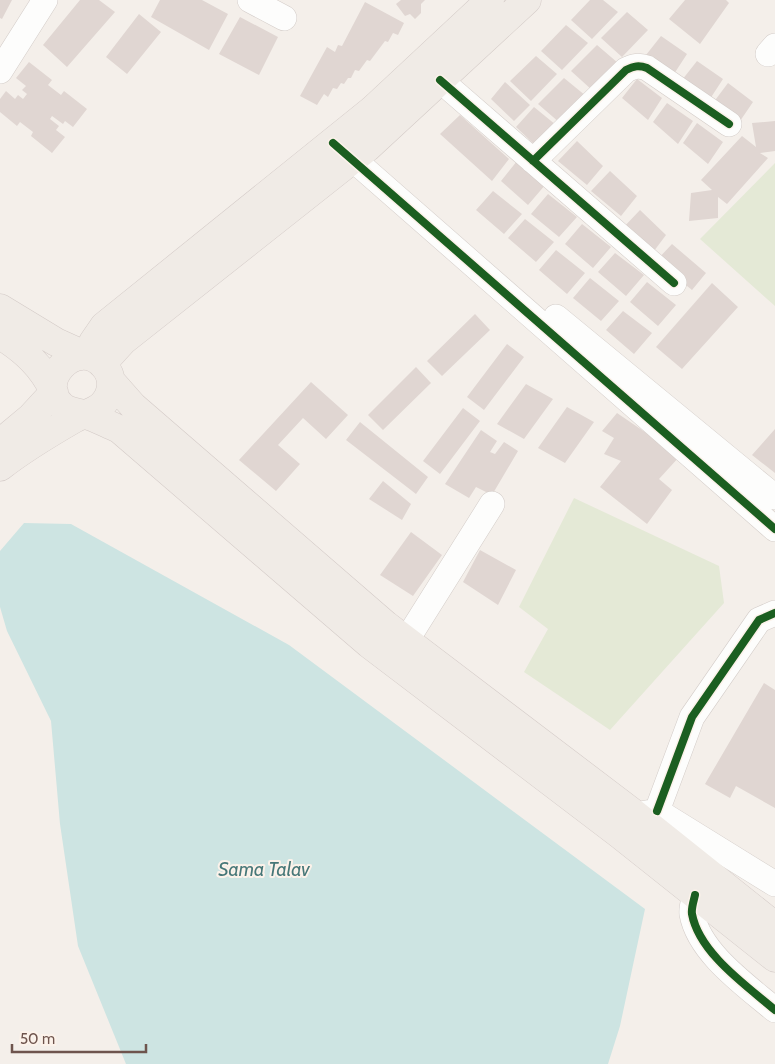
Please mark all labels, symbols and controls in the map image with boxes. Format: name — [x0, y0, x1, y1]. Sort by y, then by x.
water label: Sama Talav — [218, 858, 310, 881]
scale bar — [12, 1022, 146, 1054]
text: 50 m — [20, 1030, 55, 1048]

